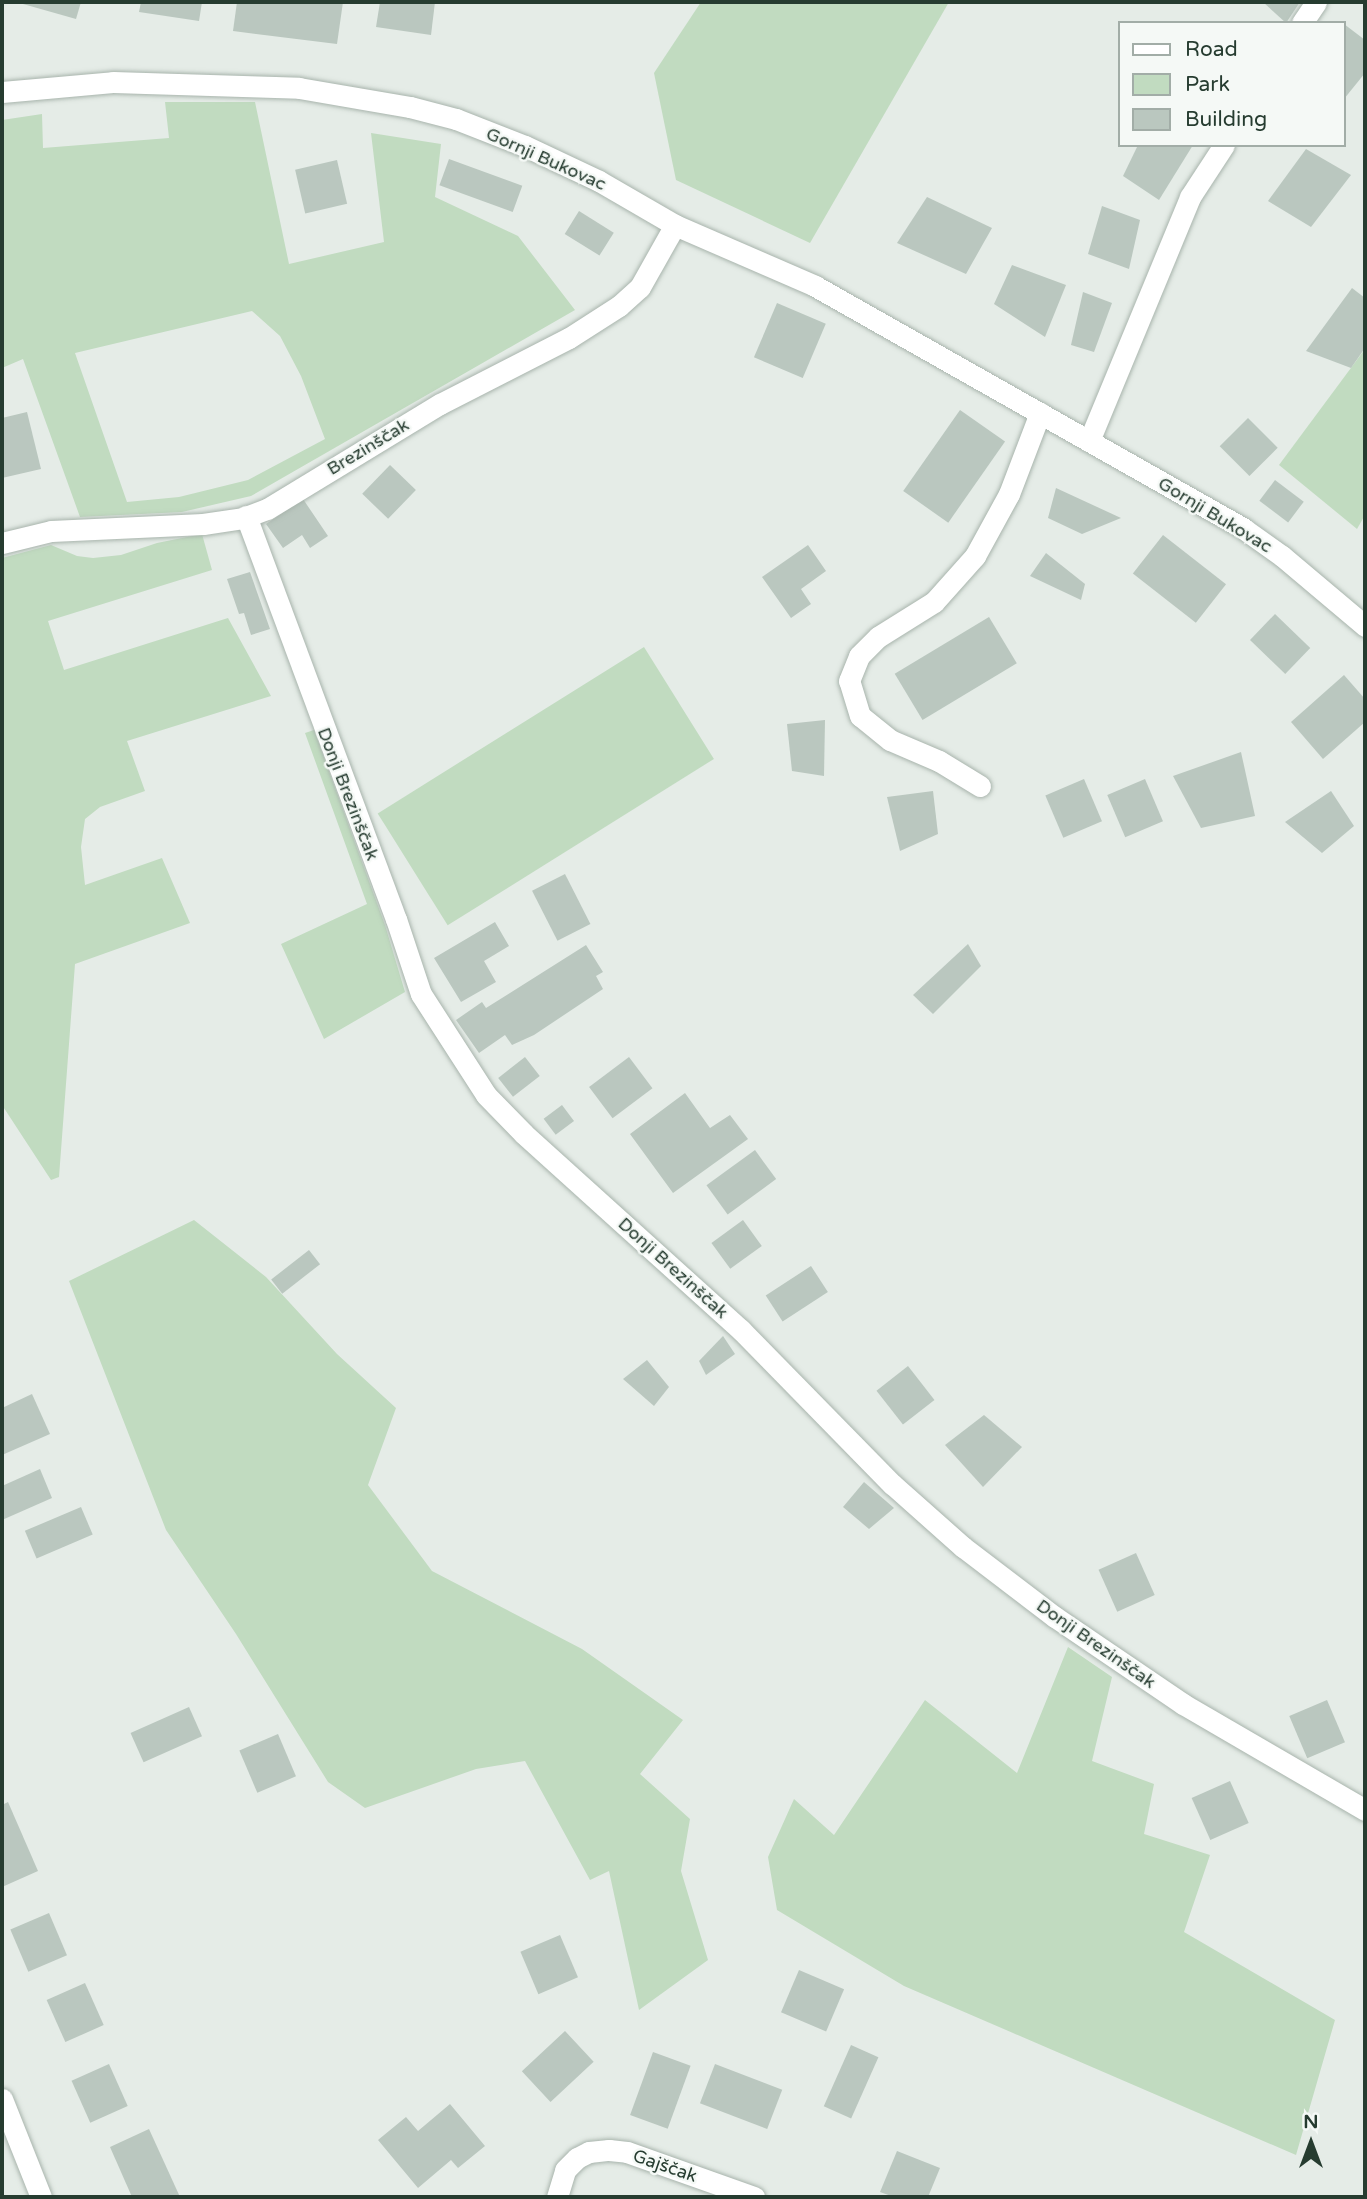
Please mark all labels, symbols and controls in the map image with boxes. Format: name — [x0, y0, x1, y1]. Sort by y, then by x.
legend — [1118, 21, 1346, 147]
text: Road — [1185, 37, 1238, 62]
text: Park — [1185, 72, 1230, 97]
text: Building — [1185, 107, 1267, 132]
street label: Gornji Bukovac — [483, 123, 609, 195]
street label: Brezinščak — [323, 414, 413, 480]
street label: Gornji Bukovac — [1154, 473, 1276, 557]
street label: Donji Brezinščak — [313, 725, 383, 863]
street label: Donji Brezinščak — [614, 1213, 732, 1323]
street label: Donji Brezinščak — [1032, 1595, 1160, 1693]
north arrow — [1276, 2108, 1346, 2178]
text: N — [1303, 2111, 1319, 2133]
street label: Gajščak — [630, 2145, 700, 2187]

